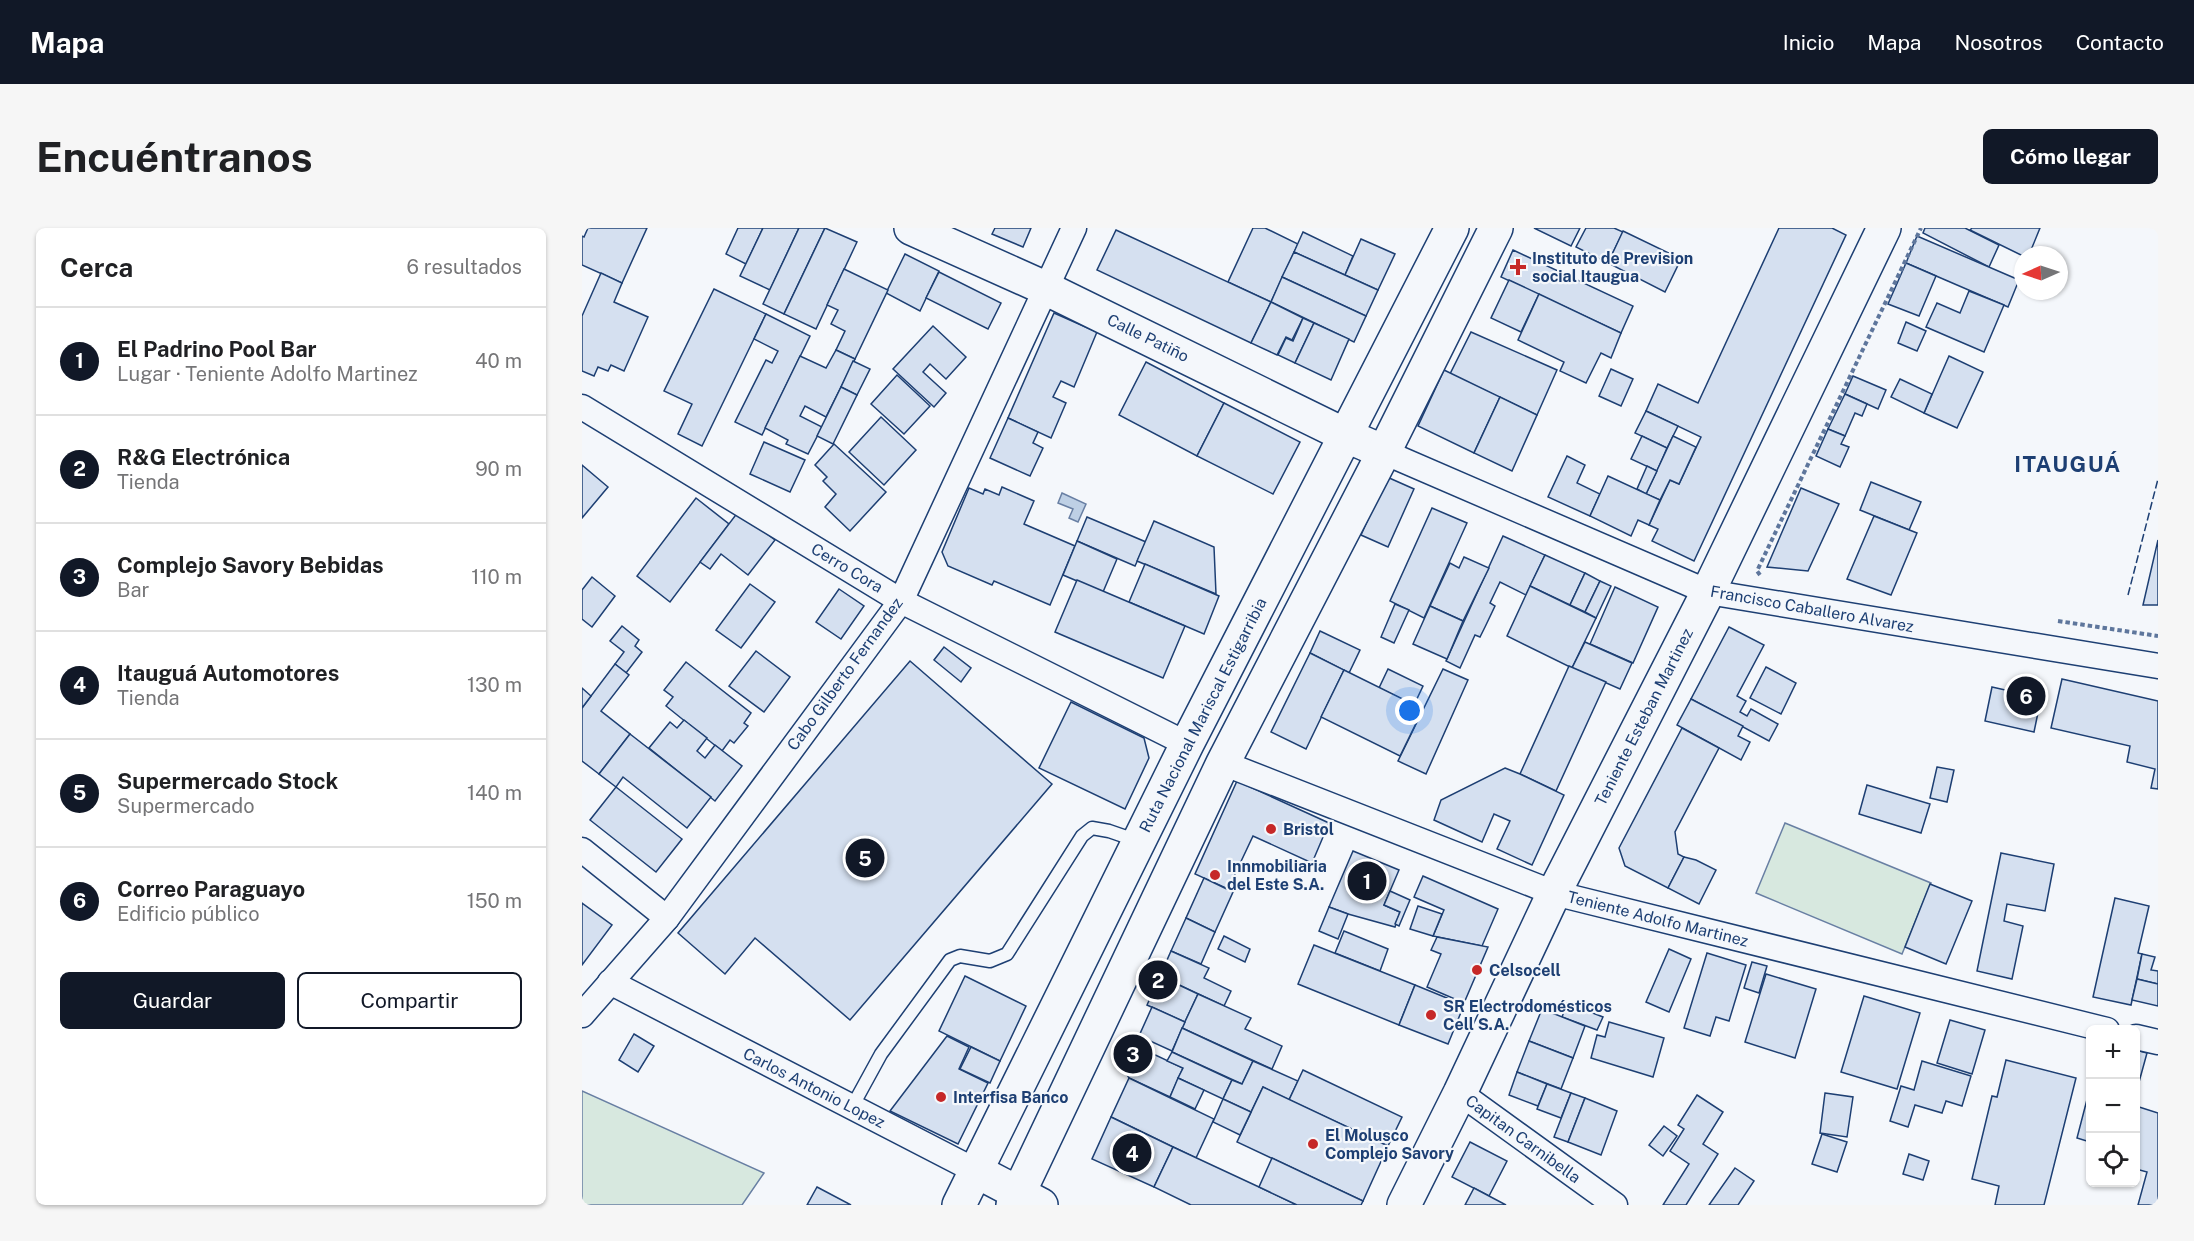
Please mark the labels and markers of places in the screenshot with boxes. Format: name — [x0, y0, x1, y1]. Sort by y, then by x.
place label: Instituto de Prevision social Itaugua — [1532, 249, 1693, 286]
marker: Instituto de Prevision social Itaugua — [1509, 258, 1527, 276]
pin: 6 — [2006, 674, 2046, 718]
place label: Bristol — [1283, 820, 1334, 839]
marker: Bristol — [1264, 822, 1278, 836]
pin: 5 — [846, 836, 884, 880]
place label: Innmobiliaria del Este S.A. — [1227, 857, 1327, 894]
pin: 1 — [1348, 858, 1386, 904]
marker: Innmobiliaria del Este S.A. — [1208, 868, 1222, 882]
pin: 2 — [1138, 958, 1178, 1002]
place label: Celsocell — [1489, 961, 1561, 980]
marker: Celsocell — [1470, 963, 1484, 977]
place label: SR Electrodomésticos Cell S.A. — [1443, 997, 1612, 1034]
marker: SR Electrodomésticos Cell S.A. — [1424, 1008, 1438, 1022]
pin: 3 — [1114, 1032, 1152, 1076]
place label: Interfisa Banco — [953, 1088, 1068, 1107]
marker: Interfisa Banco — [934, 1090, 948, 1104]
place label: El Molusco Complejo Savory — [1325, 1126, 1454, 1163]
pin: 4 — [1112, 1130, 1152, 1176]
marker: El Molusco Complejo Savory — [1306, 1137, 1320, 1151]

